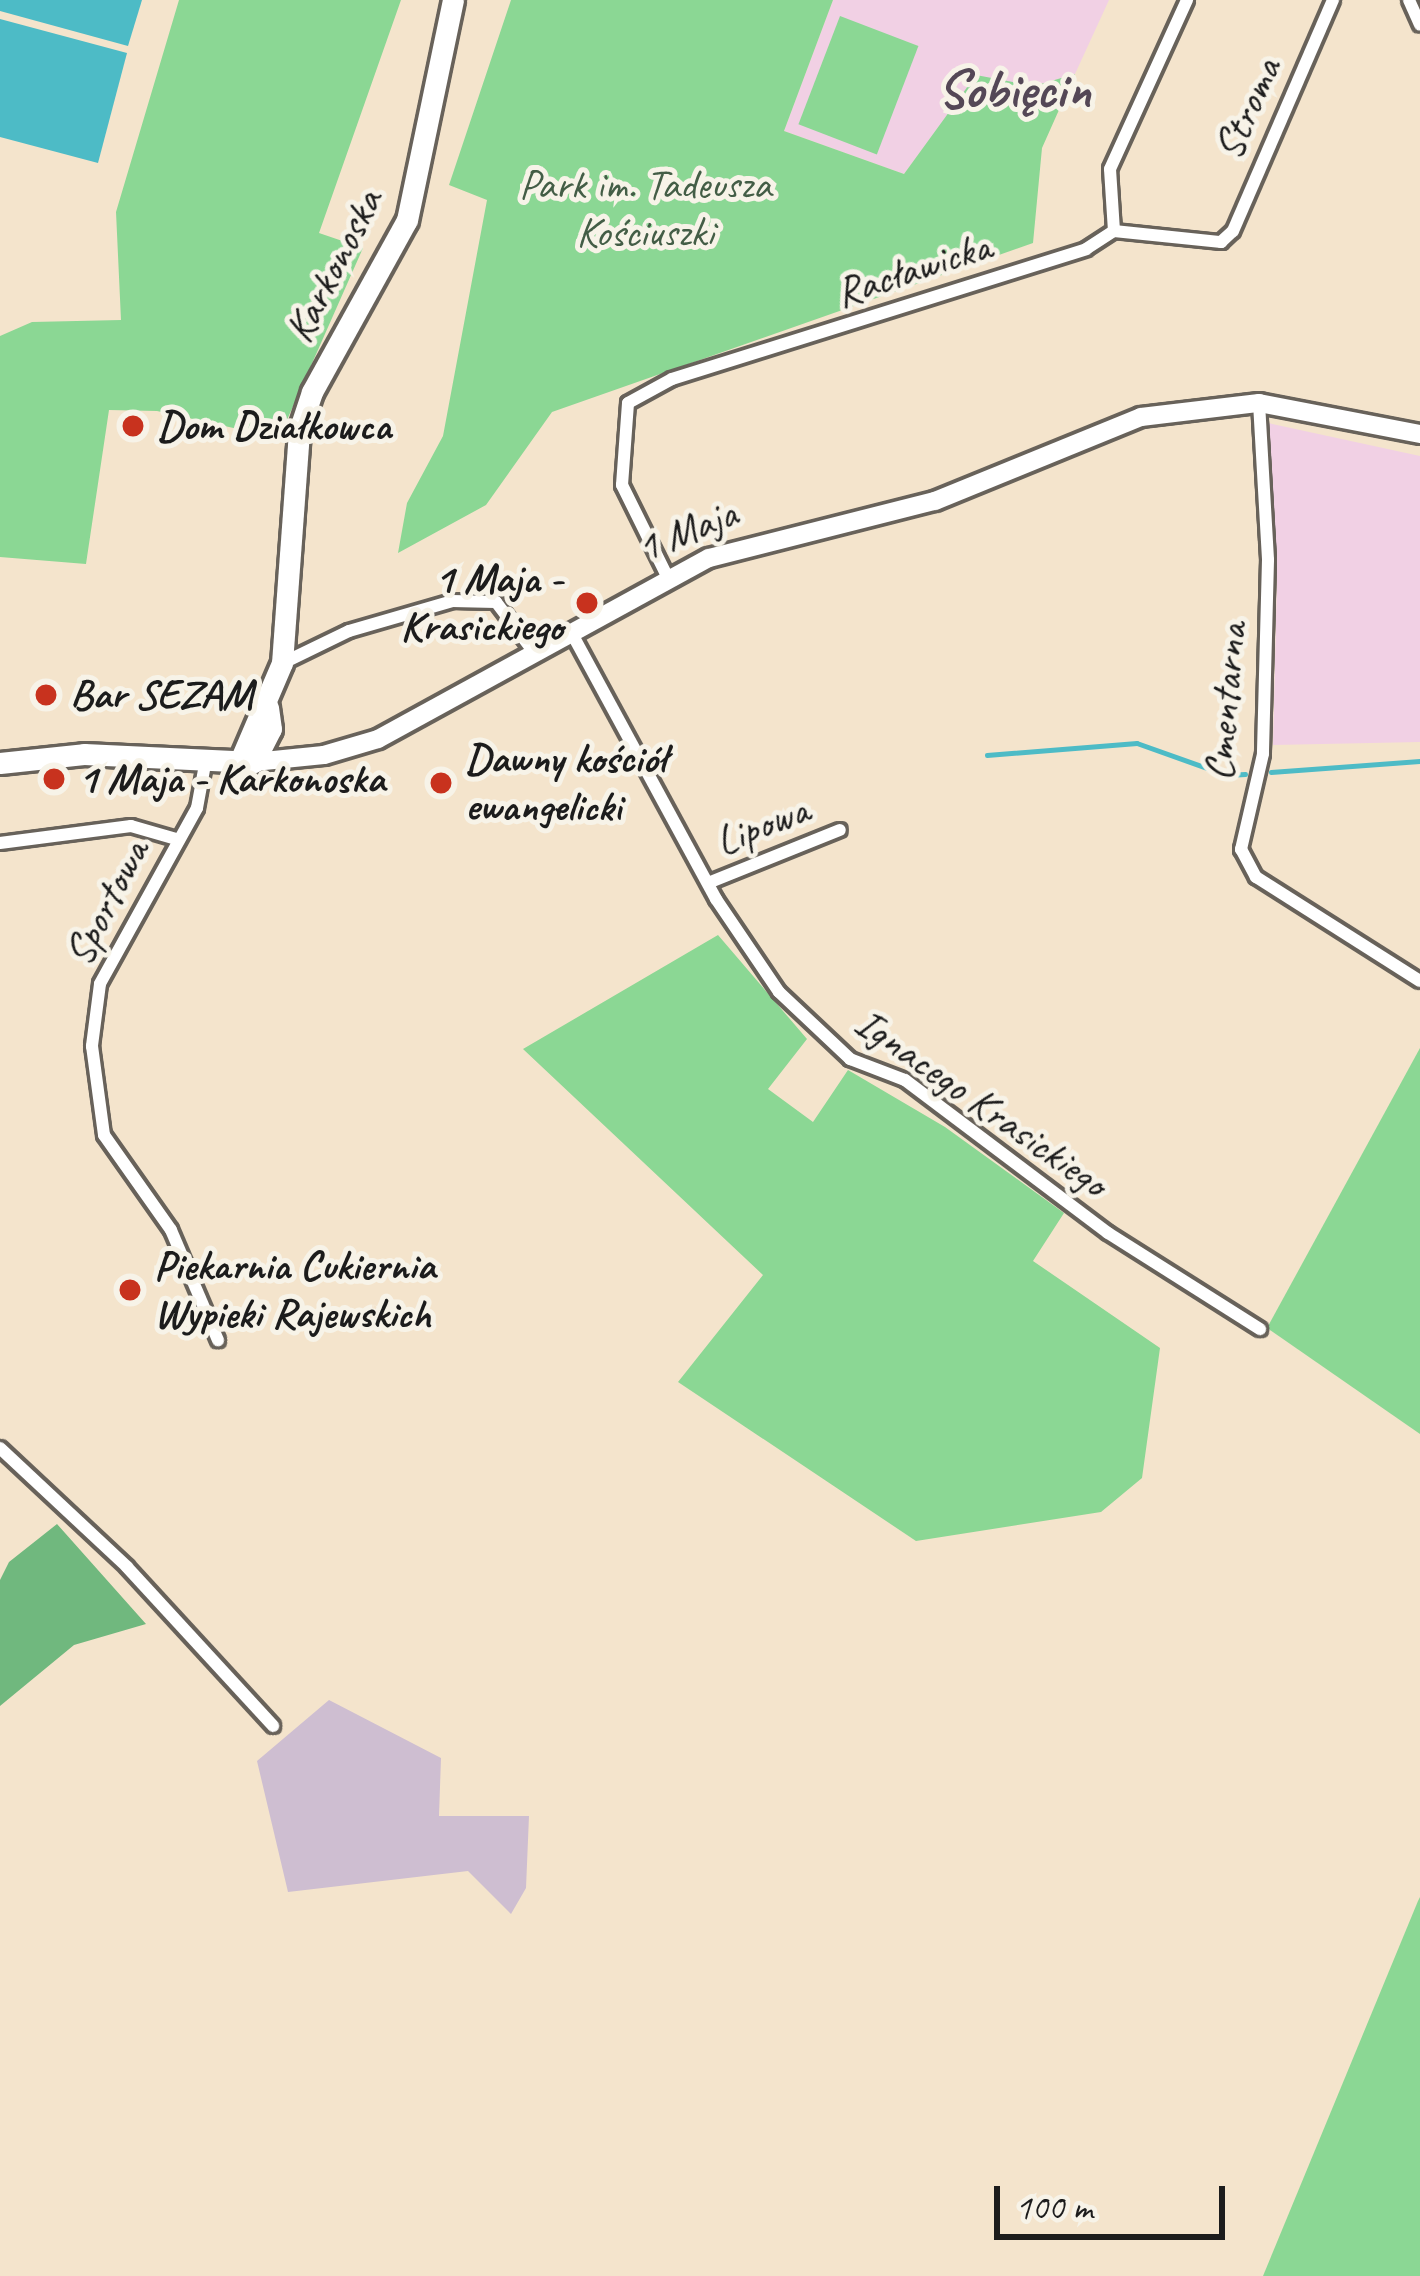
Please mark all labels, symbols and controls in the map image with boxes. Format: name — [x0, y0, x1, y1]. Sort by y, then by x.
street label: Stroma — [1204, 51, 1292, 167]
district label: Sobięcin — [938, 57, 1090, 121]
park label: Park im. Tadeusza Kościuszki — [519, 160, 771, 258]
street label: Karkonoska — [274, 181, 394, 351]
street label: Racławicka — [829, 221, 997, 319]
place label: Dom Działkowca — [157, 401, 392, 451]
marker: Dom Działkowca — [120, 413, 146, 439]
street label: 1 Maja — [630, 488, 744, 574]
place label: 1 Maja - Krasickiego — [401, 554, 563, 652]
marker: 1 Maja - Krasickiego — [574, 590, 600, 616]
street label: Cmentarna — [1194, 621, 1258, 783]
place label: Bar SEZAM — [70, 670, 249, 720]
marker: Bar SEZAM — [33, 682, 59, 708]
place label: Dawny kościół ewangelicki — [465, 734, 667, 832]
place label: 1 Maja - Karkonoska — [78, 754, 385, 804]
marker: 1 Maja - Karkonoska — [41, 766, 67, 792]
marker: Dawny kościół ewangelicki — [428, 770, 454, 796]
street label: Lipowa — [708, 785, 816, 867]
street label: Sportowa — [54, 832, 160, 974]
street label: Ignacego Krasickiego — [845, 997, 1117, 1209]
place label: Piekarnia Cukiernia Wypieki Rajewskich — [154, 1241, 433, 1340]
marker: Piekarnia Cukiernia Wypieki Rajewskich — [117, 1277, 143, 1303]
scale bar — [1000, 2162, 1231, 2236]
text: 100 m — [1015, 2184, 1092, 2230]

